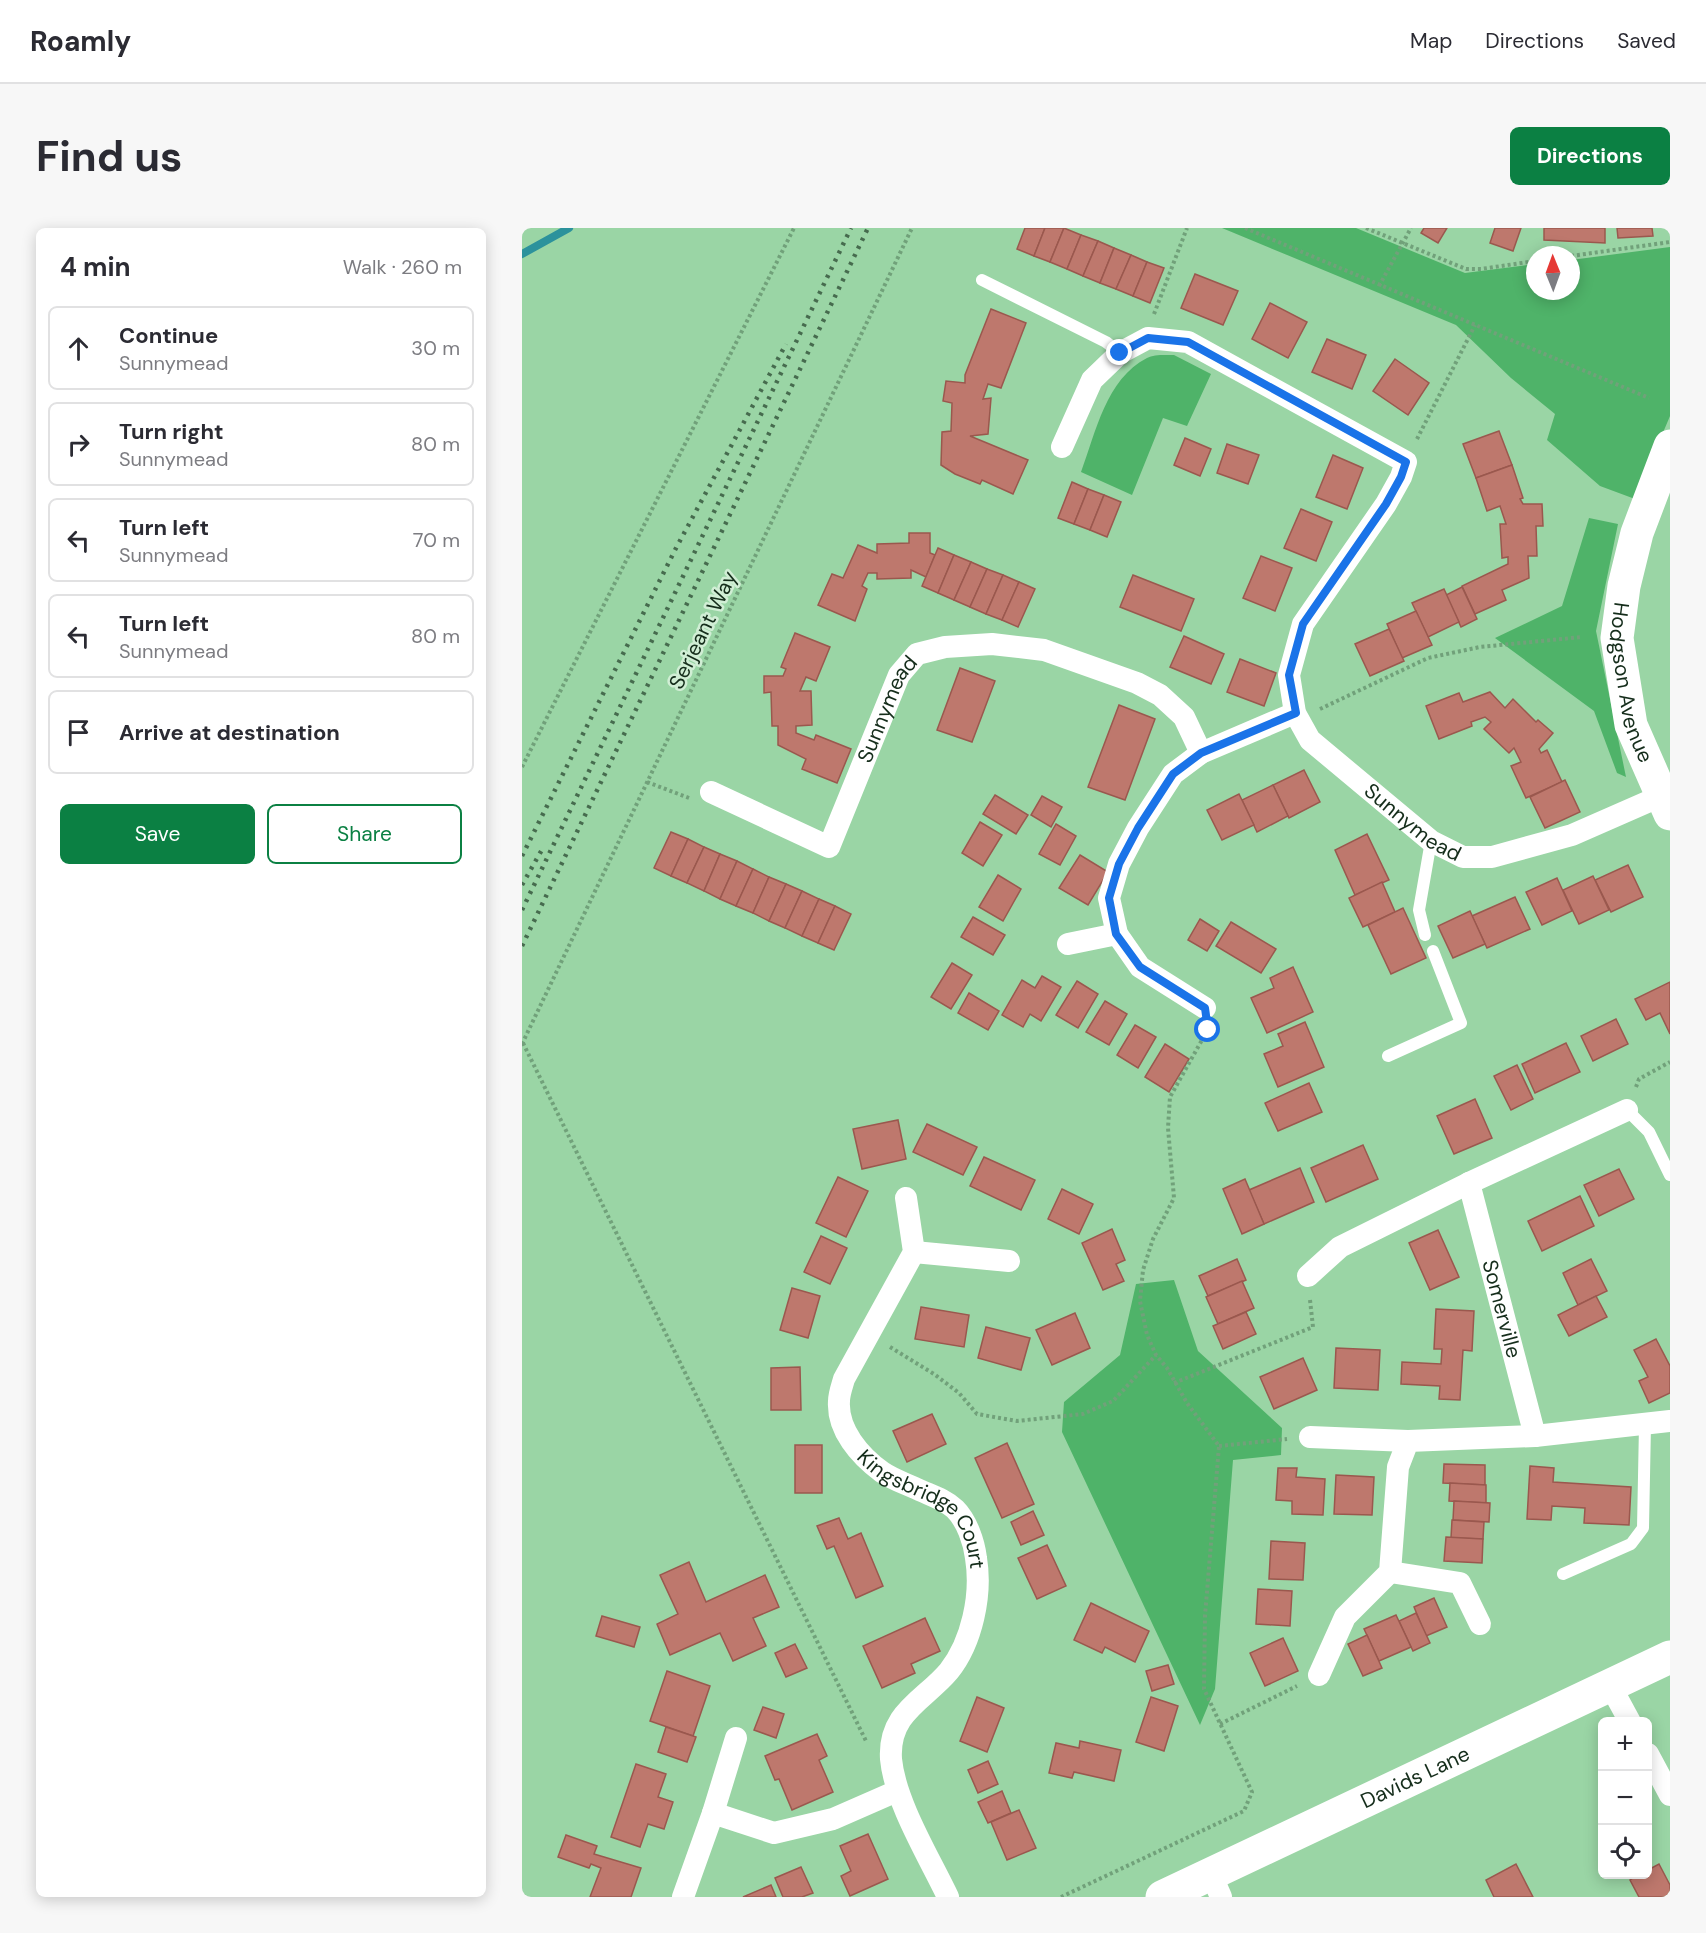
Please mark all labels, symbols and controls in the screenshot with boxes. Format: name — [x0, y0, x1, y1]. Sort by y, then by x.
text: Roamly — [30, 23, 131, 60]
text: Map — [1410, 27, 1452, 55]
text: Directions — [1485, 27, 1584, 55]
text: Saved — [1617, 27, 1676, 55]
button: Directions — [1510, 127, 1670, 185]
text: Find us — [36, 129, 182, 184]
north arrow — [1526, 246, 1580, 300]
text: 4 min — [60, 250, 131, 284]
text: Walk · 260 m — [343, 254, 462, 280]
text: Continue — [119, 321, 218, 350]
icon: ahead — [62, 332, 95, 365]
text: 30 m — [411, 335, 460, 361]
route end — [1106, 339, 1132, 365]
text: Sunnymead — [119, 350, 228, 376]
text: Turn right — [119, 417, 224, 446]
icon: right — [62, 428, 95, 461]
text: 80 m — [411, 431, 460, 457]
text: Sunnymead — [119, 446, 228, 472]
text: Turn left — [119, 513, 209, 542]
icon: left — [62, 524, 95, 557]
text: 70 m — [413, 527, 460, 553]
text: Sunnymead — [119, 542, 228, 568]
street label: Serjeant Way — [662, 566, 744, 694]
street label: Hodgson Avenue — [1603, 601, 1660, 767]
text: Turn left — [119, 609, 209, 638]
icon: left — [62, 620, 95, 653]
text: 80 m — [411, 623, 460, 649]
text: Sunnymead — [119, 638, 228, 664]
street label: Sunnymead — [851, 649, 924, 767]
icon: arrive — [62, 716, 95, 749]
text: Arrive at destination — [119, 718, 340, 747]
street label: Sunnymead — [1358, 777, 1466, 868]
button: Save — [60, 804, 255, 864]
button: Share — [267, 804, 462, 864]
route start — [1194, 1016, 1220, 1042]
street label: Somerville — [1476, 1257, 1528, 1361]
street label: Kingsbridge Court — [851, 1443, 991, 1570]
map controls — [1598, 1717, 1652, 1879]
button: + — [1598, 1717, 1652, 1771]
street label: Davids Lane — [1356, 1740, 1474, 1815]
button: − — [1598, 1771, 1652, 1825]
button: locate — [1598, 1825, 1652, 1879]

